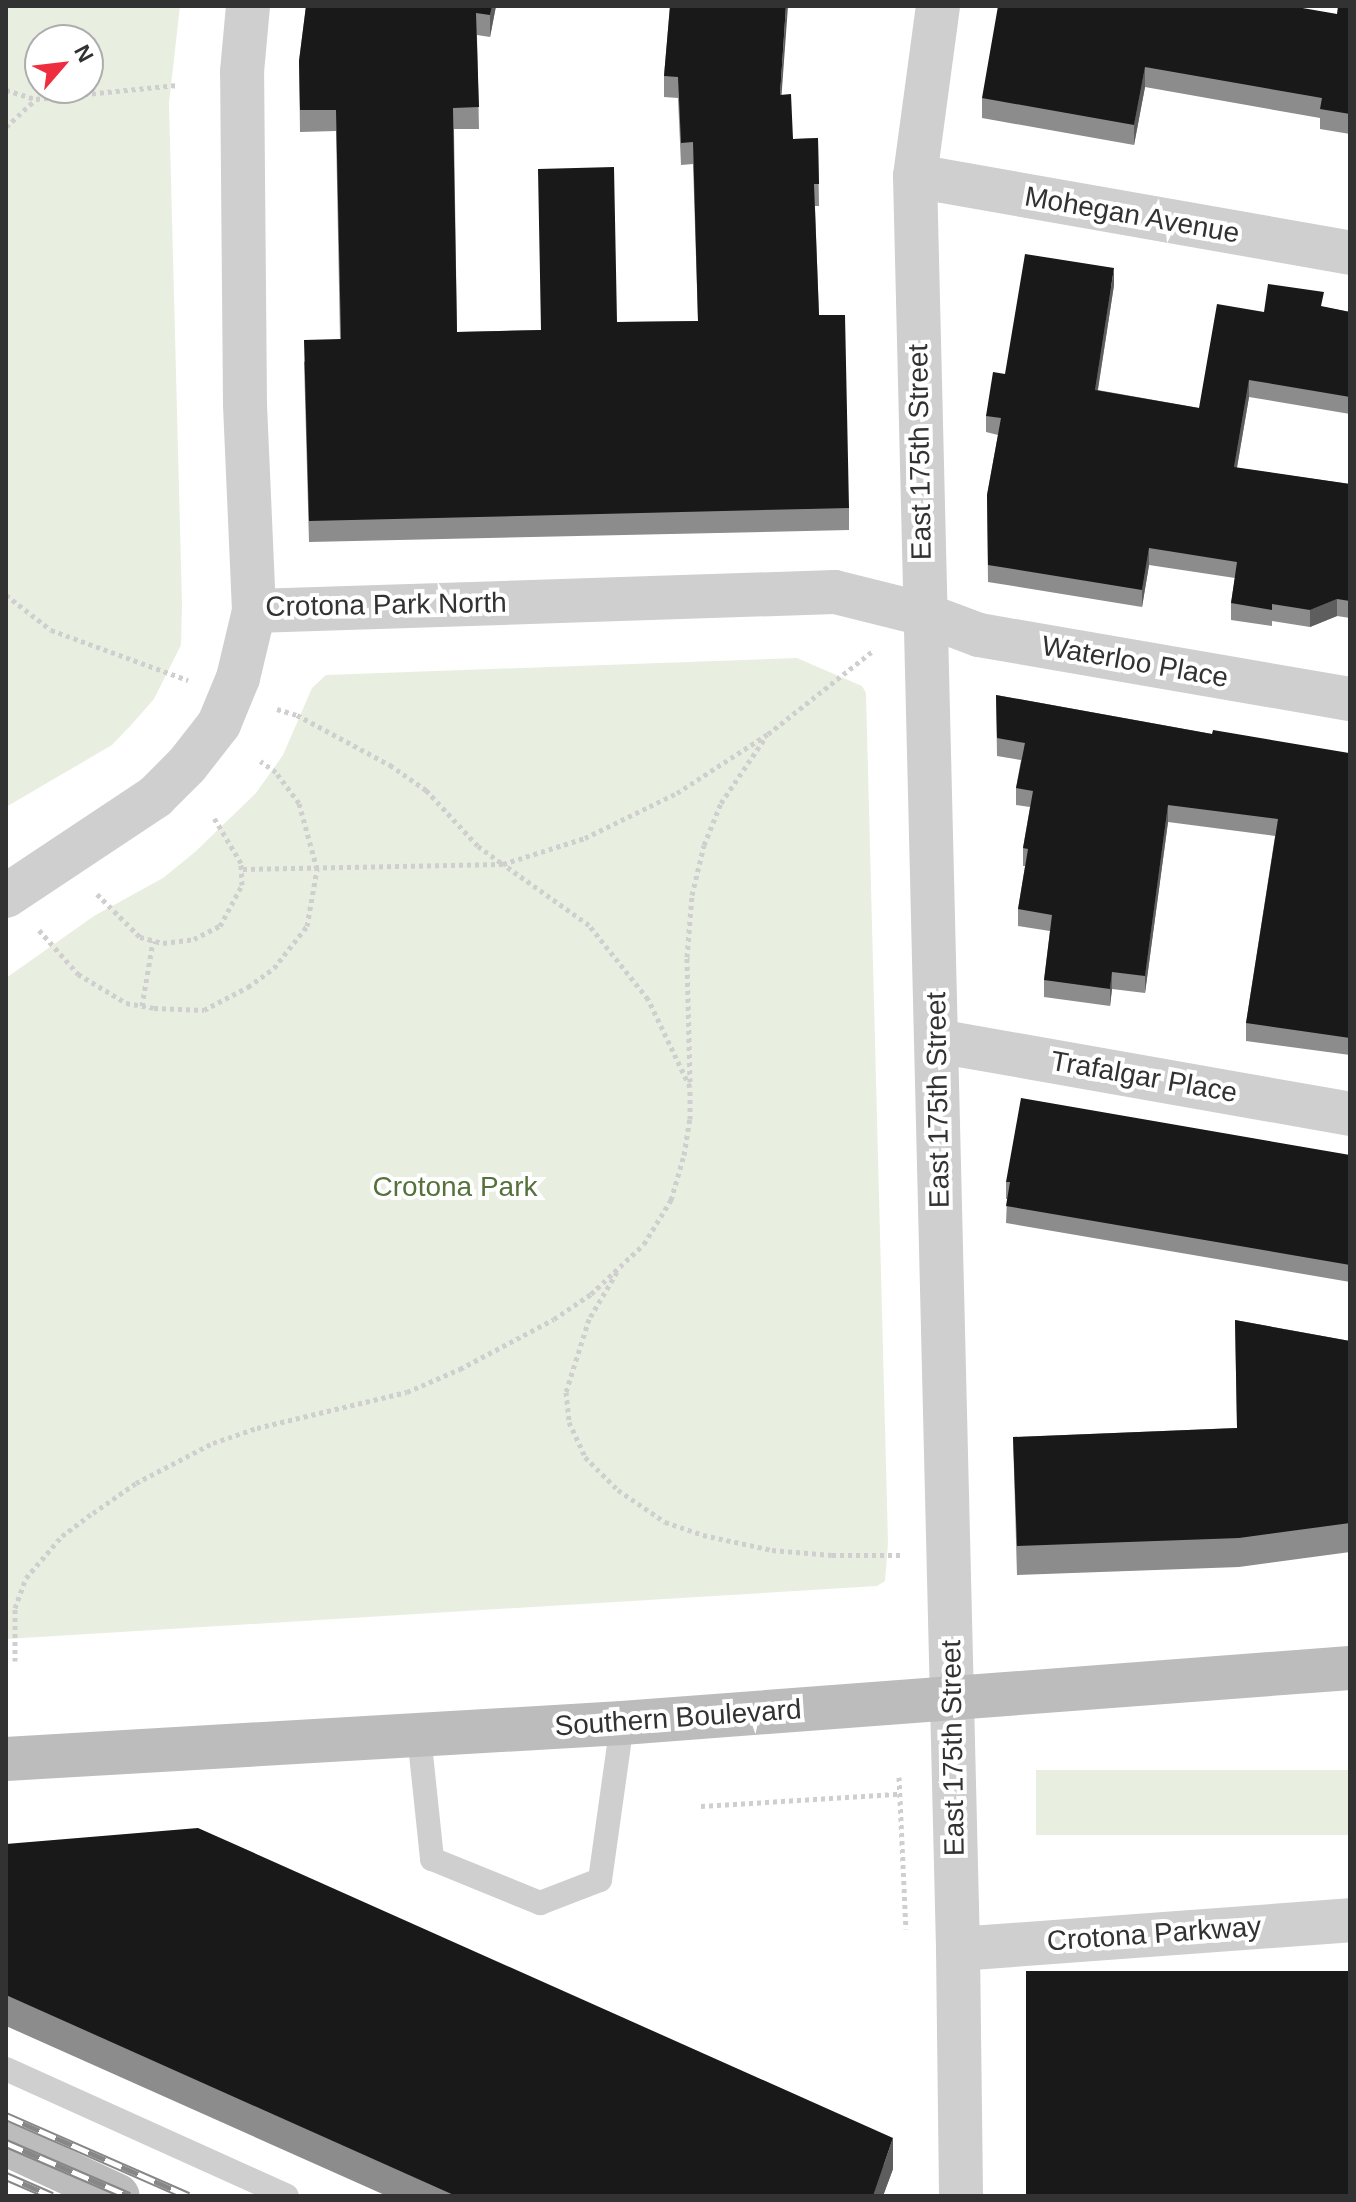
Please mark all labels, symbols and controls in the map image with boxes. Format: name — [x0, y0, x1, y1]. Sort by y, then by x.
north arrow — [24, 24, 104, 104]
text: N — [69, 41, 99, 66]
street label: Mohegan Avenue — [1021, 179, 1243, 251]
street label: East 175th Street — [901, 344, 939, 560]
street label: Crotona Park North — [265, 586, 507, 624]
street label: Waterloo Place — [1039, 629, 1231, 695]
street label: East 175th Street — [919, 992, 957, 1208]
street label: Trafalgar Place — [1048, 1044, 1240, 1110]
park label: Crotona Park — [373, 1170, 537, 1204]
street label: East 175th Street — [934, 1640, 972, 1856]
street label: Southern Boulevard — [553, 1693, 803, 1743]
street label: Crotona Parkway — [1046, 1910, 1262, 1958]

